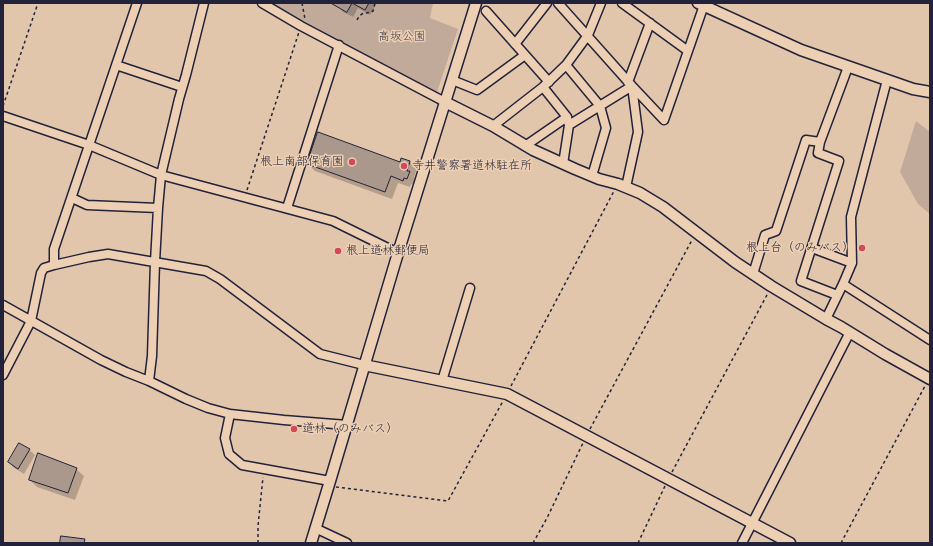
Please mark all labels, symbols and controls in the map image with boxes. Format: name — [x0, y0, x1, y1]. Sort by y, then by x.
park label: 高坂公園 — [378, 30, 426, 44]
place label: 根上南部保育園 — [260, 155, 344, 169]
marker: 根上南部保育園 — [347, 157, 357, 167]
place label: 寺井警察署道林駐在所 — [412, 159, 532, 173]
marker: 寺井警察署道林駐在所 — [399, 161, 409, 171]
place label: 根上台（のみバス） — [746, 241, 854, 255]
marker: 根上台（のみバス） — [857, 243, 867, 253]
place label: 根上道林郵便局 — [346, 244, 430, 258]
marker: 根上道林郵便局 — [333, 246, 343, 256]
place label: 道林（のみバス） — [302, 422, 398, 436]
marker: 道林（のみバス） — [289, 424, 299, 434]

